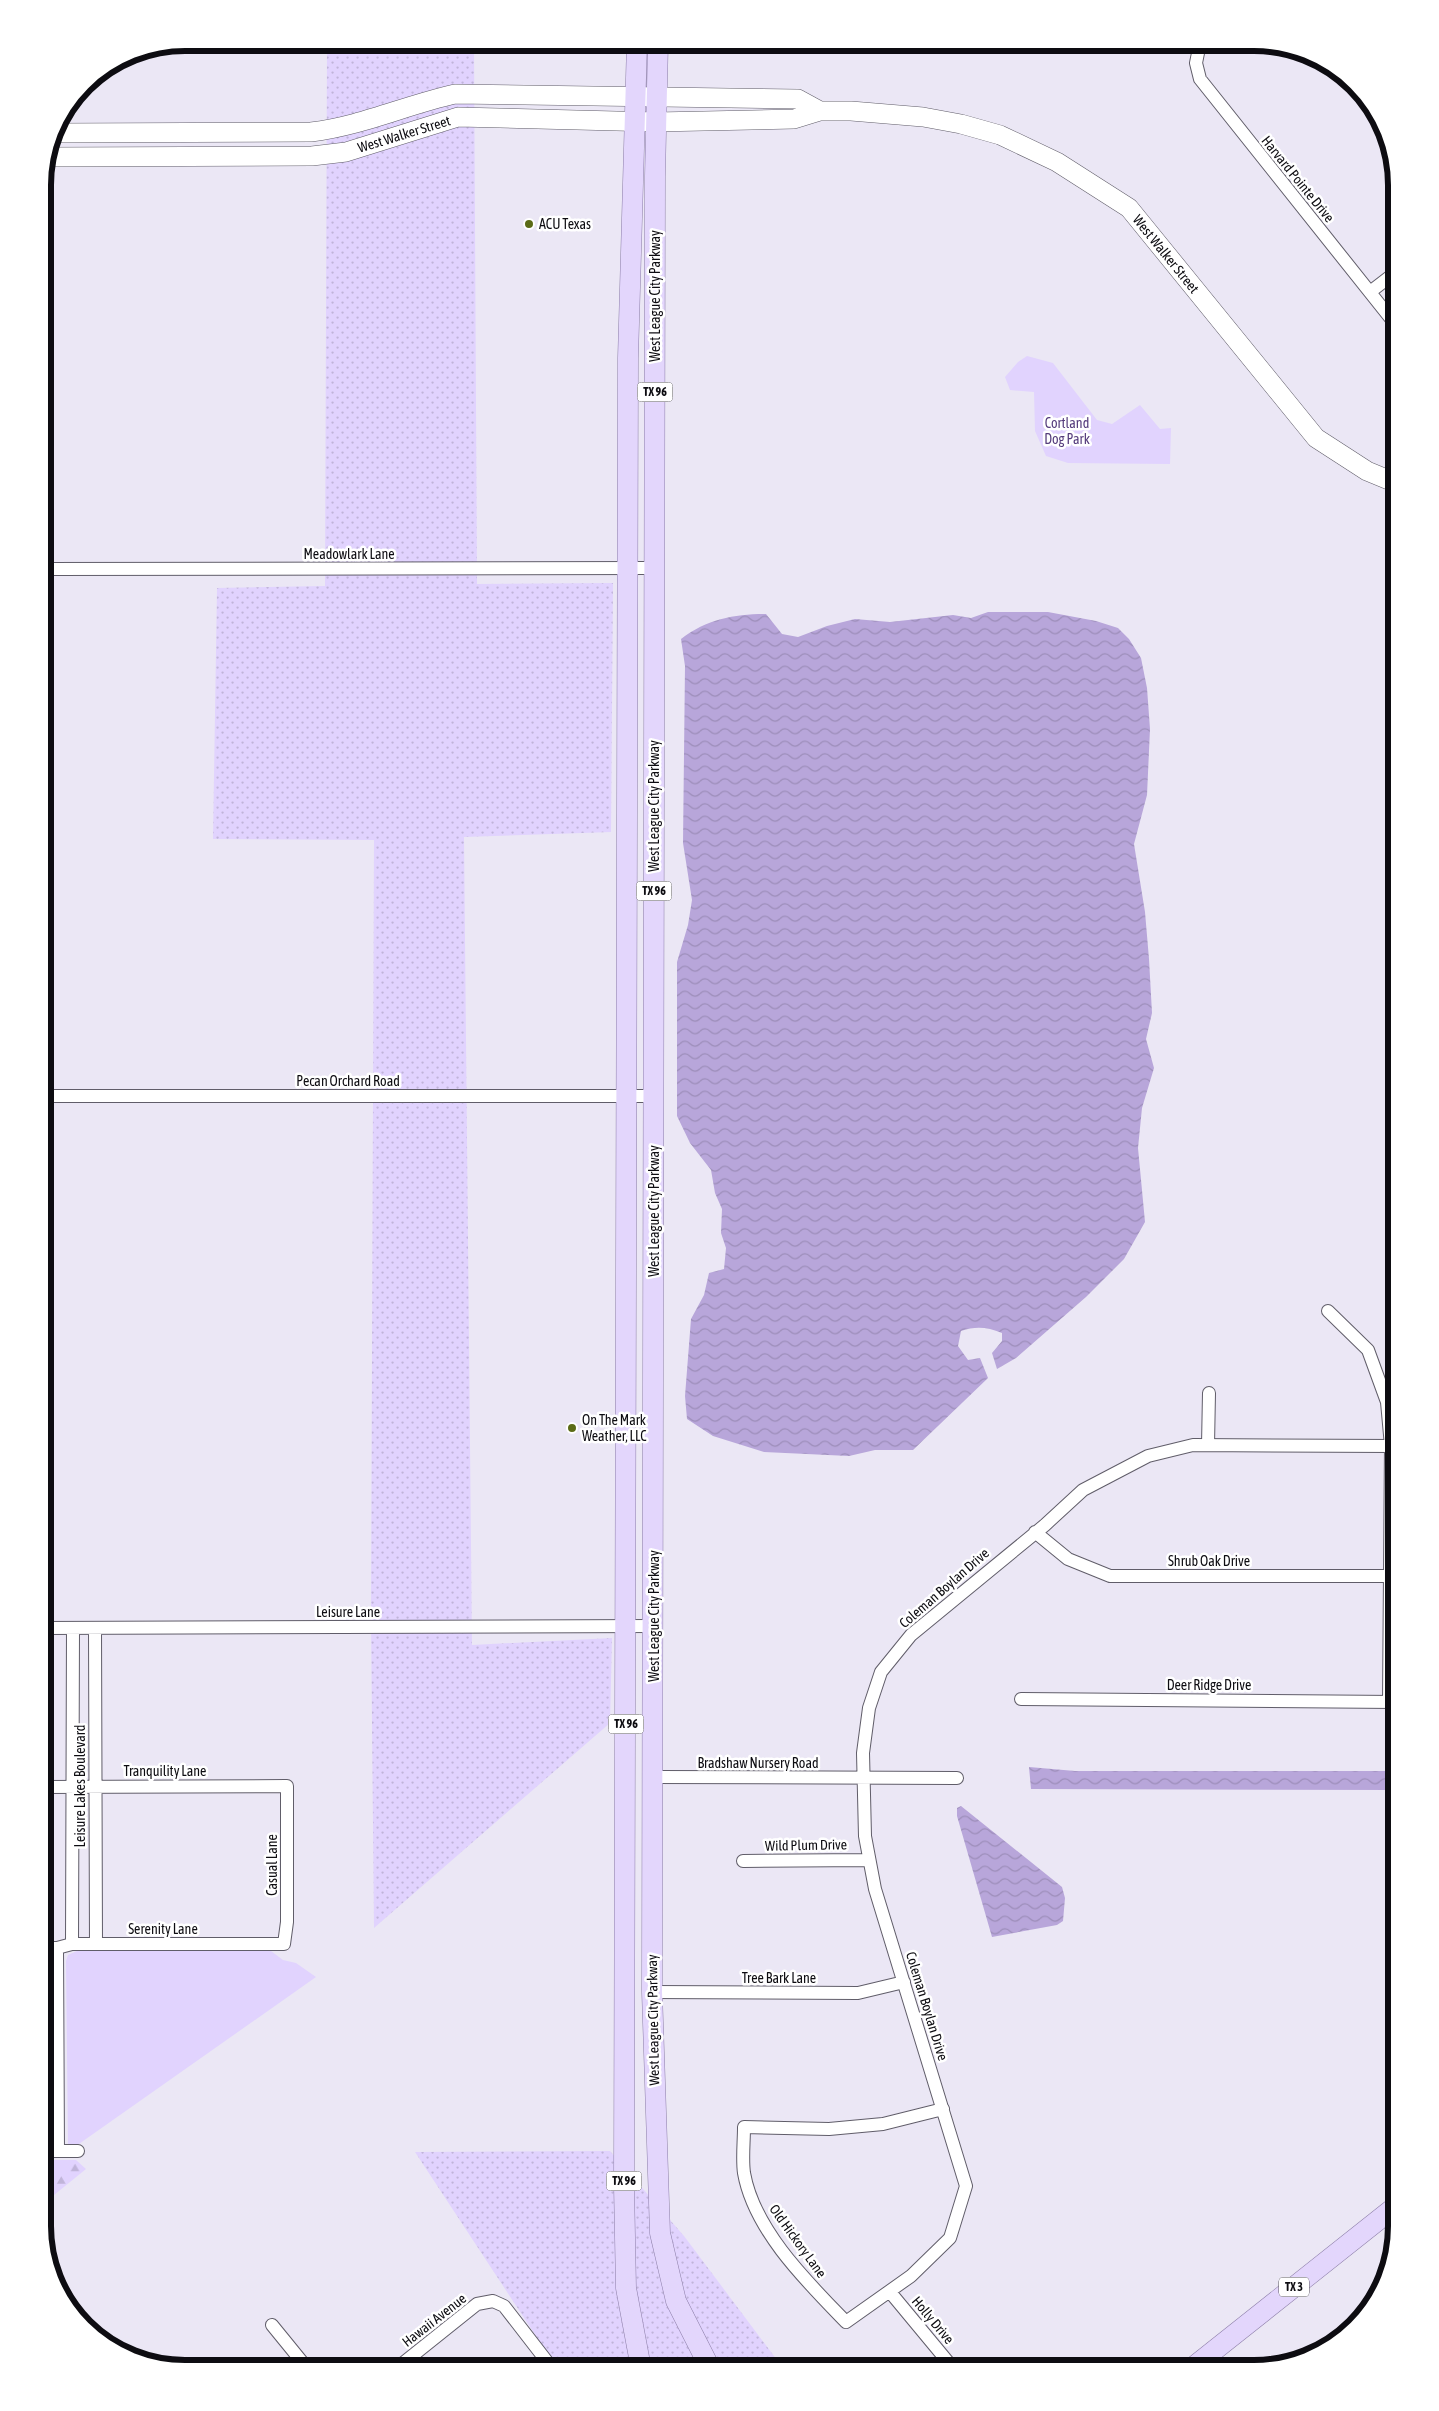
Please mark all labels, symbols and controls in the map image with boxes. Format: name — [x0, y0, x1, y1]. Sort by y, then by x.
street label: West Walker Street — [356, 112, 452, 156]
street label: Harvard Pointe Drive — [1258, 133, 1338, 225]
street label: West Walker Street — [1130, 212, 1202, 296]
place label: ACU Texas — [539, 216, 591, 232]
marker: ACU Texas — [523, 218, 535, 230]
street label: West League City Parkway — [647, 230, 663, 362]
road number: TX 96 — [638, 382, 672, 402]
park label: Cortland Dog Park — [1044, 415, 1090, 447]
street label: Meadowlark Lane — [303, 546, 395, 562]
street label: West League City Parkway — [646, 740, 662, 872]
road number: TX 96 — [636, 881, 672, 900]
street label: Pecan Orchard Road — [296, 1073, 400, 1089]
street label: West League City Parkway — [646, 1145, 662, 1277]
place label: On The Mark Weather, LLC — [582, 1412, 647, 1444]
marker: On The Mark Weather, LLC — [566, 1422, 578, 1434]
street label: Coleman Boylan Drive — [896, 1545, 992, 1631]
street label: West League City Parkway — [646, 1550, 662, 1682]
street label: Shrub Oak Drive — [1168, 1553, 1250, 1569]
street label: Leisure Lane — [316, 1604, 380, 1620]
street label: Deer Ridge Drive — [1167, 1677, 1251, 1693]
road number: TX 96 — [608, 1715, 644, 1734]
street label: Leisure Lakes Boulevard — [72, 1725, 88, 1847]
street label: Bradshaw Nursery Road — [697, 1755, 819, 1771]
street label: Tranquility Lane — [124, 1763, 206, 1779]
street label: Casual Lane — [264, 1834, 280, 1896]
street label: Wild Plum Drive — [765, 1836, 847, 1854]
street label: Serenity Lane — [128, 1921, 198, 1937]
street label: Coleman Boylan Drive — [903, 1950, 951, 2062]
street label: West League City Parkway — [644, 1954, 662, 2086]
street label: Tree Bark Lane — [742, 1970, 816, 1986]
road number: TX 96 — [606, 2172, 642, 2190]
street label: Old Hickory Lane — [766, 2201, 830, 2281]
road number: TX 3 — [1279, 2278, 1309, 2296]
street label: Hawaii Avenue — [399, 2290, 469, 2350]
street label: Holly Drive — [909, 2293, 957, 2347]

